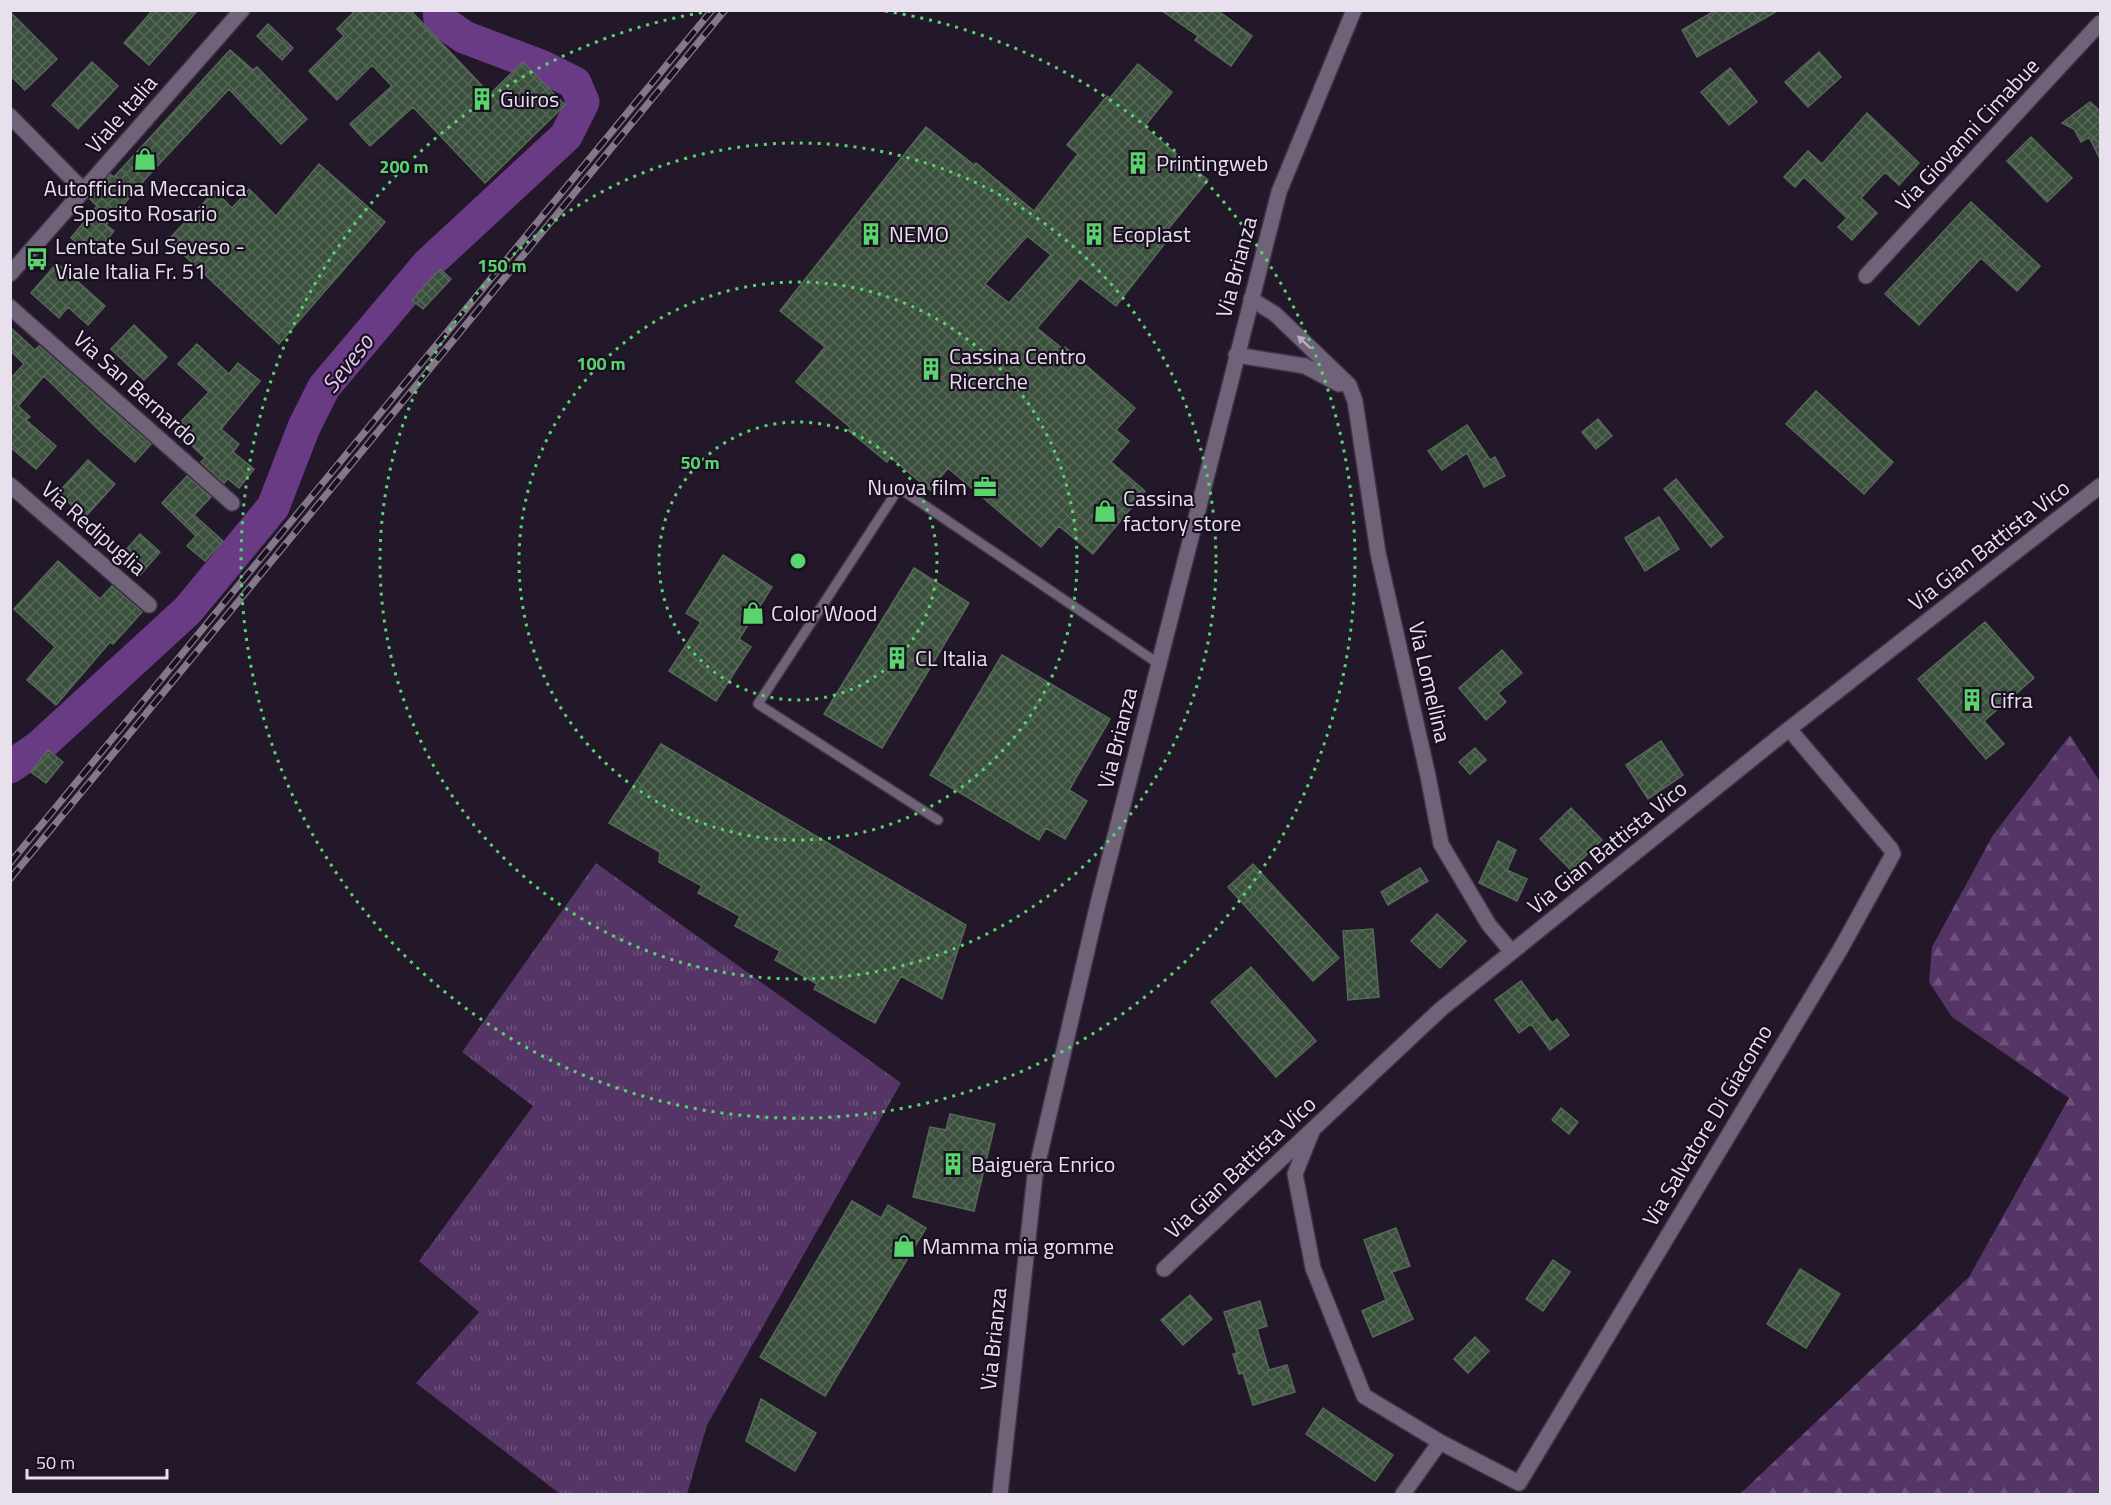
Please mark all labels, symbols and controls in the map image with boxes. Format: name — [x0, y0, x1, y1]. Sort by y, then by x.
street label: Via Giovanni Cimabue — [1887, 50, 2047, 218]
street label: Viale Italia — [77, 67, 165, 161]
place label: Guiros — [500, 82, 559, 116]
building icon: Guiros — [469, 86, 495, 112]
shop icon: Autofficina Meccanica Sposito Rosario — [132, 146, 158, 172]
place label: Printingweb — [1156, 146, 1268, 180]
building icon: Printingweb — [1125, 150, 1151, 176]
text: 200 m — [379, 153, 429, 180]
place label: Autofficina Meccanica Sposito Rosario — [44, 171, 246, 230]
street label: Via Brianza — [1206, 213, 1266, 321]
place label: NEMO — [889, 217, 949, 251]
place label: Ecoplast — [1112, 217, 1191, 251]
building icon: NEMO — [858, 221, 884, 247]
building icon: Ecoplast — [1081, 221, 1107, 247]
place label: Lentate Sul Seveso - Viale Italia Fr. 51 — [55, 229, 245, 288]
bus stop icon: Lentate Sul Seveso - Viale Italia Fr. 51 — [24, 246, 50, 272]
text: 150 m — [477, 252, 527, 279]
street label: Via San Bernardo — [66, 322, 206, 454]
water label: Seveso — [312, 325, 382, 400]
one-way arrow — [1298, 335, 1312, 349]
place label: Cassina Centro Ricerche — [949, 339, 1086, 398]
text: 100 m — [576, 350, 626, 377]
building icon: Cassina Centro Ricerche — [918, 356, 944, 382]
text: 50 m — [680, 449, 720, 476]
place label: Nuova film — [867, 470, 967, 504]
street label: Via Gian Battista Vico — [1901, 471, 2077, 619]
street label: Via Redipuglia — [34, 473, 154, 583]
office icon: Nuova film — [972, 474, 998, 500]
place label: Cassina factory store — [1123, 481, 1241, 540]
shop icon: Cassina factory store — [1092, 498, 1118, 524]
centre of rings — [788, 551, 808, 571]
place label: Color Wood — [771, 596, 877, 630]
shop icon: Color Wood — [740, 600, 766, 626]
street label: Via Lomellina — [1400, 618, 1460, 746]
place label: CL Italia — [915, 641, 987, 675]
building icon: CL Italia — [884, 645, 910, 671]
place label: Cifra — [1990, 683, 2033, 717]
street label: Via Brianza — [1088, 684, 1146, 792]
building icon: Cifra — [1959, 687, 1985, 713]
street label: Via Gian Battista Vico — [1520, 772, 1694, 922]
street label: Via Salvatore Di Giacomo — [1633, 1018, 1781, 1232]
street label: Via Gian Battista Vico — [1156, 1087, 1324, 1247]
place label: Baiguera Enrico — [971, 1147, 1115, 1181]
building icon: Baiguera Enrico — [940, 1151, 966, 1177]
place label: Mamma mia gomme — [922, 1229, 1114, 1263]
shop icon: Mamma mia gomme — [891, 1233, 917, 1259]
street label: Via Brianza — [971, 1286, 1015, 1392]
scale bar — [27, 1442, 166, 1480]
text: 50 m — [36, 1449, 75, 1476]

